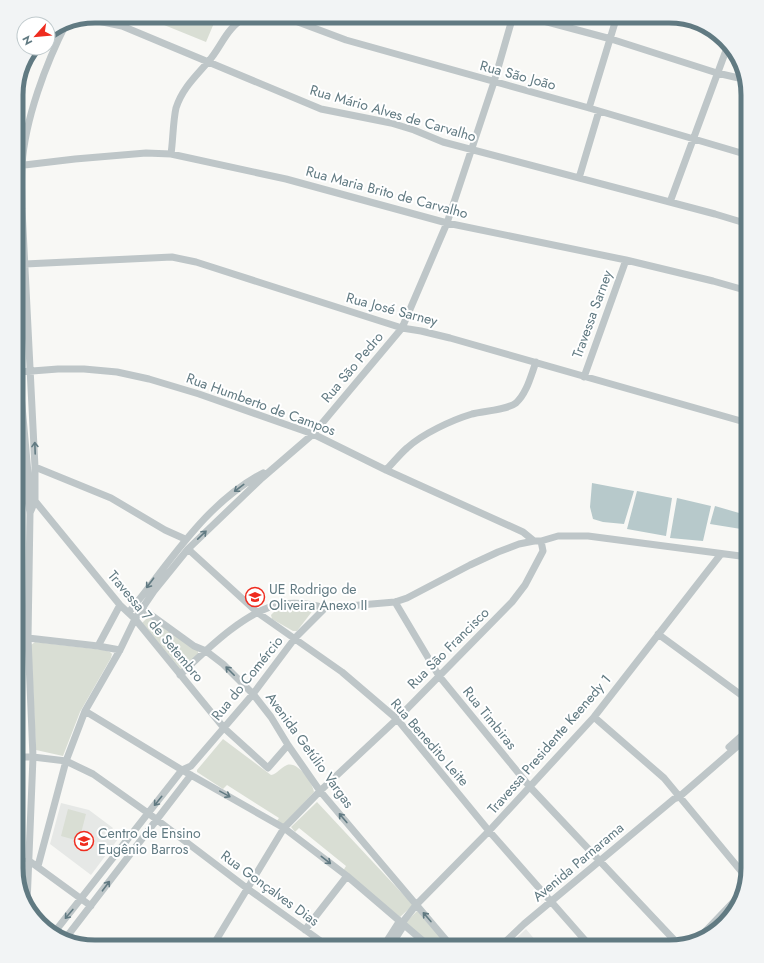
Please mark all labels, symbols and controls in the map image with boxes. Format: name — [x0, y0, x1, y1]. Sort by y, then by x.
north arrow — [16, 16, 56, 56]
text: N — [18, 33, 36, 48]
street label: Rua São João — [478, 55, 559, 95]
street label: Rua Mário Alves de Carvalho — [308, 80, 479, 146]
street label: Rua Maria Brito de Carvalho — [304, 161, 471, 223]
street label: Travessa Sarney — [567, 267, 617, 361]
street label: Rua José Sarney — [344, 287, 441, 331]
street label: Rua São Pedro — [316, 327, 388, 407]
street label: Rua Humberto de Campos — [184, 368, 339, 440]
one-way arrow — [31, 442, 38, 455]
one-way arrow — [233, 484, 244, 493]
one-way arrow — [197, 530, 207, 540]
street label: Travessa 7 de Setembro — [103, 566, 209, 686]
one-way arrow — [146, 578, 155, 589]
place label: UE Rodrigo de Oliveira Anexo II — [269, 579, 367, 615]
school or university icon: UE Rodrigo de Oliveira Anexo II — [244, 586, 266, 608]
street label: Rua São Francisco — [403, 602, 494, 693]
street label: Rua do Comércio — [207, 631, 288, 725]
one-way arrow — [225, 666, 235, 676]
street label: Travessa Presidente Keenedy 1 — [483, 670, 615, 818]
street label: Rua Timbiras — [458, 682, 522, 754]
street label: Avenida Getúlio Vargas — [261, 688, 359, 812]
street label: Rua Benedito Leite — [386, 694, 474, 790]
one-way arrow — [219, 790, 231, 798]
one-way arrow — [153, 795, 162, 806]
one-way arrow — [338, 813, 347, 824]
street label: Avenida Parnarama — [528, 818, 628, 906]
place label: Centro de Ensino Eugênio Barros — [98, 823, 201, 859]
school or university icon: Centro de Ensino Eugênio Barros — [73, 830, 95, 852]
street label: Rua Gonçalves Dias — [217, 845, 324, 931]
one-way arrow — [320, 856, 331, 864]
one-way arrow — [102, 880, 110, 891]
one-way arrow — [64, 909, 73, 919]
one-way arrow — [422, 912, 431, 923]

